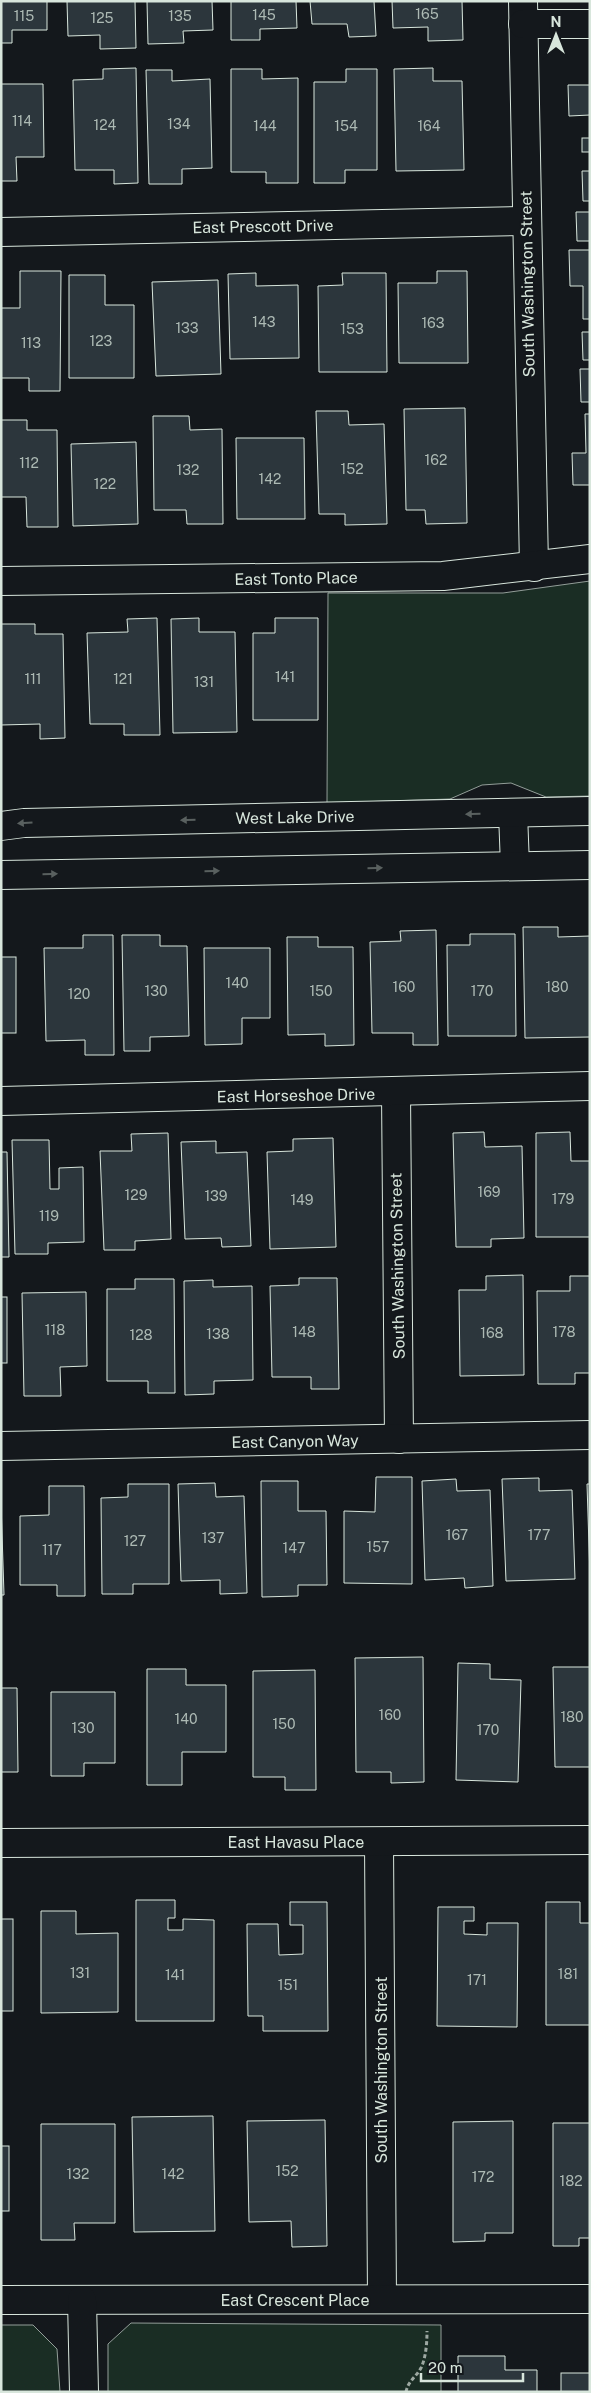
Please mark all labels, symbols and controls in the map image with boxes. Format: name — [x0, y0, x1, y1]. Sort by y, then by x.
house number: 165 — [415, 6, 439, 22]
house number: 145 — [252, 7, 276, 23]
house number: 115 — [14, 8, 34, 24]
house number: 135 — [168, 8, 192, 24]
house number: 125 — [90, 10, 114, 26]
north arrow — [531, 10, 581, 60]
text: N — [551, 14, 561, 30]
house number: 114 — [12, 113, 32, 129]
house number: 134 — [167, 116, 191, 132]
house number: 124 — [94, 117, 117, 133]
house number: 144 — [253, 118, 277, 134]
house number: 154 — [334, 118, 358, 134]
house number: 164 — [417, 118, 441, 134]
street label: South Washington Street — [516, 190, 539, 378]
street label: East Prescott Drive — [192, 216, 334, 237]
house number: 143 — [252, 314, 276, 330]
house number: 163 — [421, 315, 445, 331]
house number: 133 — [175, 320, 199, 336]
house number: 153 — [340, 321, 364, 337]
house number: 123 — [90, 333, 113, 349]
house number: 113 — [21, 335, 41, 351]
house number: 162 — [425, 452, 447, 468]
house number: 112 — [19, 455, 39, 471]
house number: 152 — [340, 461, 364, 477]
house number: 132 — [177, 462, 199, 478]
house number: 142 — [259, 471, 281, 487]
house number: 122 — [94, 476, 116, 492]
street label: East Tonto Place — [234, 568, 358, 589]
house number: 141 — [275, 669, 295, 685]
house number: 111 — [24, 671, 42, 687]
house number: 121 — [113, 671, 133, 687]
house number: 131 — [194, 674, 214, 690]
street label: West Lake Drive — [235, 807, 355, 828]
one-way arrow — [465, 810, 481, 818]
one-way arrow — [180, 816, 196, 824]
one-way arrow — [17, 820, 33, 828]
one-way arrow — [367, 864, 383, 872]
one-way arrow — [205, 867, 221, 875]
one-way arrow — [42, 870, 58, 878]
house number: 140 — [225, 975, 249, 991]
house number: 160 — [393, 979, 415, 995]
house number: 180 — [545, 979, 569, 995]
house number: 130 — [145, 983, 168, 999]
house number: 150 — [309, 983, 333, 999]
house number: 170 — [471, 983, 493, 999]
house number: 120 — [68, 986, 90, 1002]
street label: East Horseshoe Drive — [217, 1085, 375, 1106]
street label: South Washington Street — [386, 1172, 409, 1360]
house number: 169 — [477, 1184, 501, 1200]
house number: 129 — [125, 1187, 148, 1203]
house number: 139 — [204, 1188, 228, 1204]
house number: 179 — [552, 1191, 575, 1207]
house number: 149 — [290, 1192, 314, 1208]
house number: 119 — [39, 1208, 59, 1224]
house number: 118 — [45, 1322, 65, 1338]
house number: 148 — [292, 1324, 316, 1340]
house number: 178 — [553, 1324, 575, 1340]
house number: 168 — [480, 1325, 504, 1341]
house number: 138 — [206, 1326, 230, 1342]
house number: 128 — [129, 1327, 153, 1343]
street label: East Canyon Way — [231, 1431, 359, 1452]
house number: 167 — [446, 1527, 468, 1543]
house number: 177 — [528, 1527, 550, 1543]
house number: 137 — [202, 1530, 224, 1546]
house number: 127 — [124, 1533, 146, 1549]
house number: 157 — [366, 1539, 390, 1555]
house number: 147 — [283, 1540, 305, 1556]
house number: 117 — [42, 1542, 62, 1558]
house number: 160 — [379, 1707, 401, 1723]
house number: 180 — [560, 1709, 584, 1725]
house number: 140 — [174, 1711, 198, 1727]
house number: 150 — [272, 1716, 296, 1732]
house number: 130 — [72, 1720, 95, 1736]
house number: 170 — [477, 1722, 499, 1738]
street label: East Havasu Place — [228, 1833, 364, 1852]
house number: 131 — [70, 1965, 90, 1981]
house number: 181 — [558, 1966, 578, 1982]
house number: 141 — [165, 1967, 185, 1983]
house number: 171 — [467, 1972, 487, 1988]
house number: 151 — [278, 1977, 298, 1993]
street label: South Washington Street — [372, 1977, 391, 2163]
house number: 152 — [275, 2163, 299, 2179]
house number: 132 — [67, 2166, 89, 2182]
house number: 142 — [162, 2166, 184, 2182]
house number: 172 — [472, 2169, 494, 2185]
house number: 182 — [559, 2173, 583, 2189]
street label: East Crescent Place — [220, 2291, 370, 2310]
scale bar — [421, 2350, 524, 2382]
text: 20 m — [428, 2359, 463, 2376]

